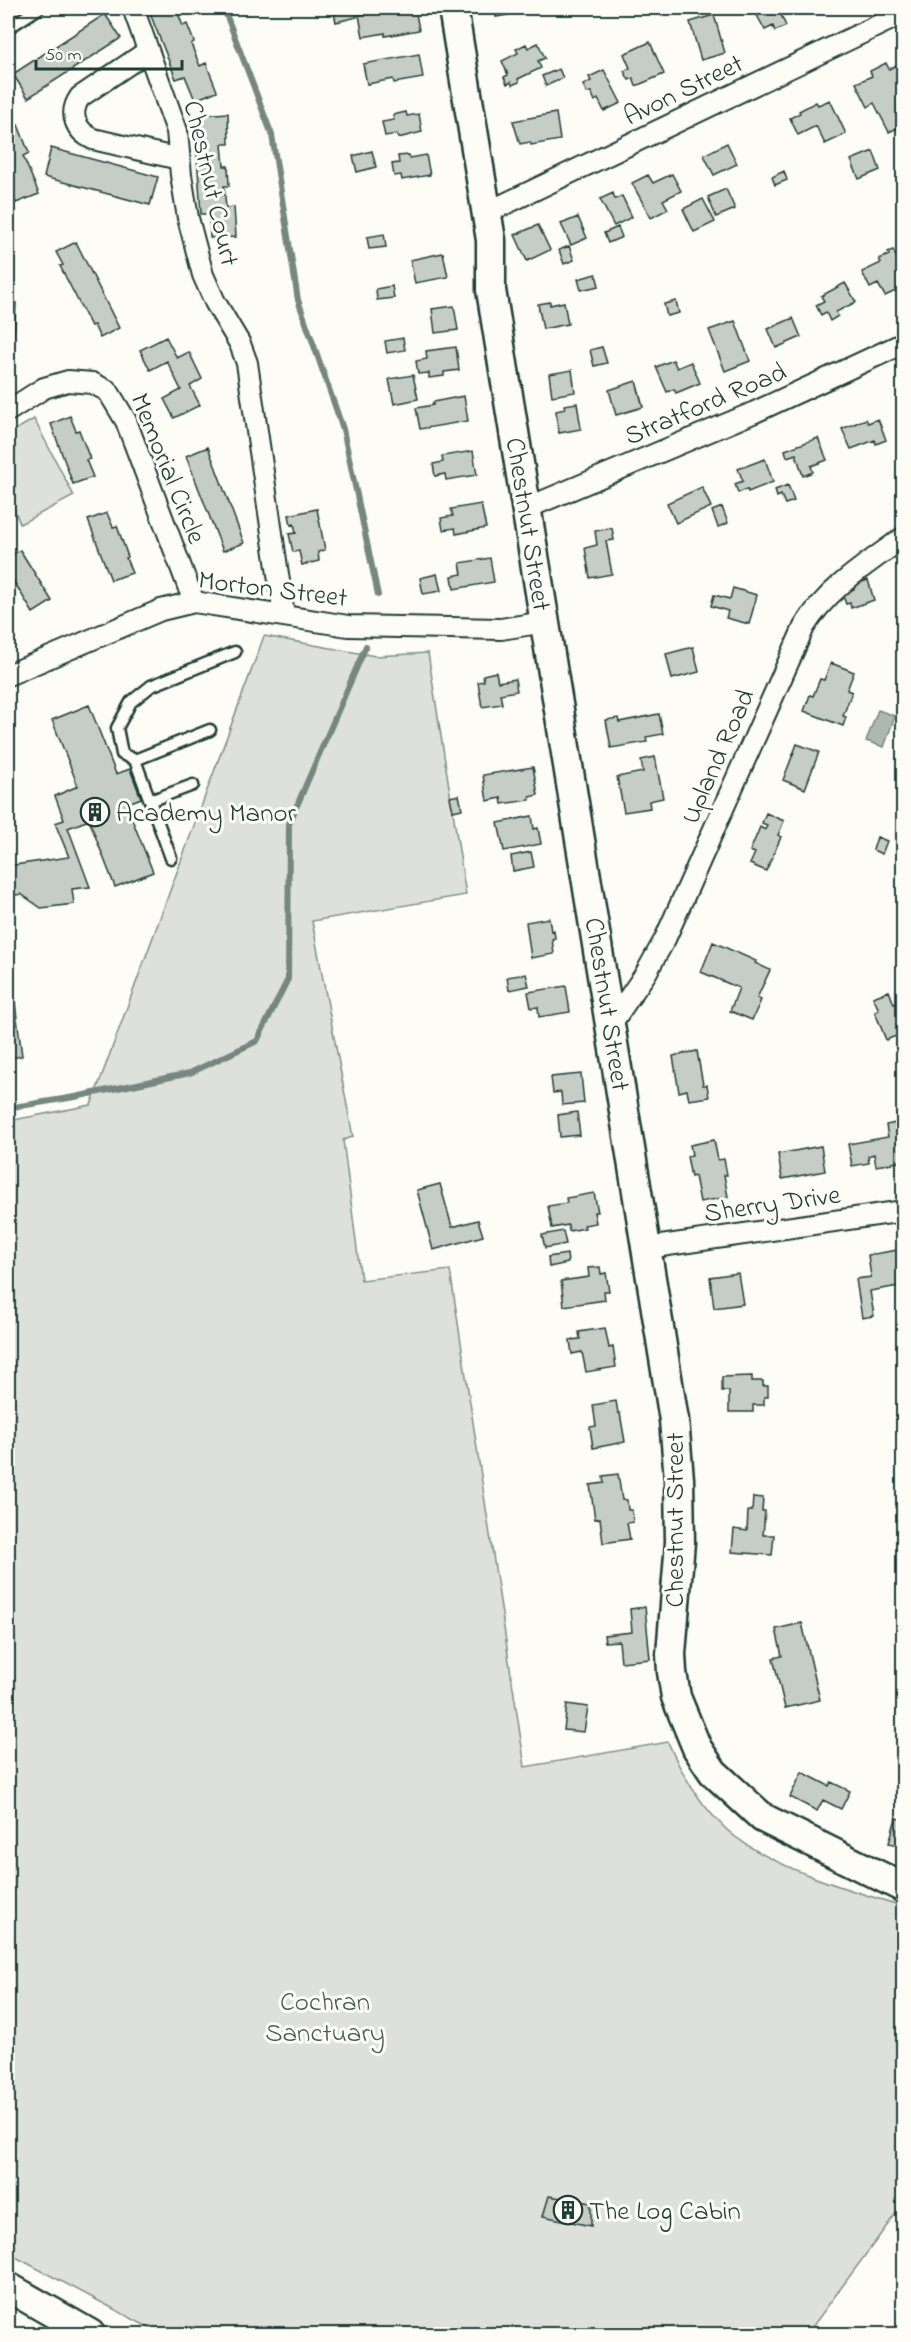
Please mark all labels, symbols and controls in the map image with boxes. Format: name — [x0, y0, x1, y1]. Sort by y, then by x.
scale bar — [36, 33, 182, 71]
text: 50 m — [45, 43, 82, 69]
street label: Avon Street — [617, 45, 751, 137]
street label: Chestnut Court — [172, 97, 248, 270]
street label: Stratford Road — [619, 354, 793, 457]
street label: Memorial Circle — [119, 388, 215, 551]
street label: Chestnut Street — [494, 435, 559, 614]
street label: Morton Street — [196, 562, 350, 619]
street label: Upland Road — [672, 683, 766, 831]
place label: Academy Manor — [116, 795, 297, 834]
building icon: Academy Manor — [79, 796, 111, 828]
street label: Chestnut Street — [573, 915, 638, 1094]
street label: Sherry Drive — [702, 1176, 844, 1234]
street label: Chestnut Street — [657, 1432, 696, 1608]
park label: Cochran Sanctuary — [265, 1984, 385, 2054]
place label: The Log Cabin — [589, 2193, 741, 2232]
building icon: The Log Cabin — [552, 2194, 584, 2226]

